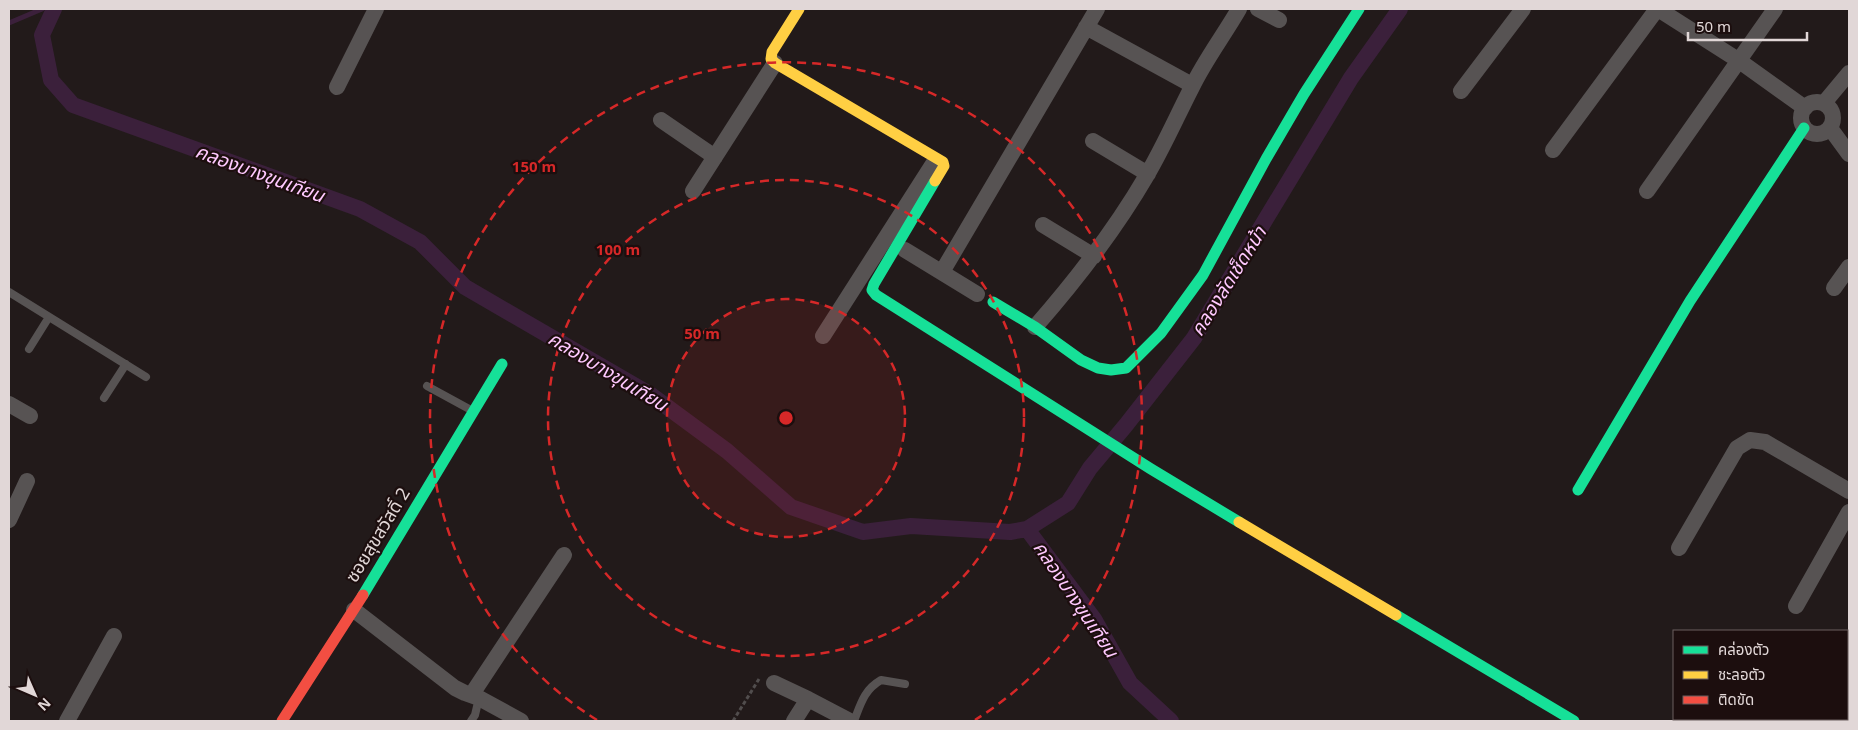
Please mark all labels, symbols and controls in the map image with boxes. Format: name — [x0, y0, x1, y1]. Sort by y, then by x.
scale bar — [1688, 10, 1807, 42]
text: 50 m — [1696, 16, 1731, 36]
water label: คลองบางขุนเทียน — [192, 138, 329, 209]
text: 150 m — [512, 156, 556, 176]
water label: คลองลัดเช็ดหน้า — [1184, 220, 1273, 341]
text: 100 m — [596, 239, 640, 259]
text: 50 m — [684, 323, 720, 343]
water label: คลองบางขุนเทียน — [543, 325, 674, 418]
centre of rings — [777, 409, 795, 427]
street label: ซอยสุขสวัสดิ์ 2 — [339, 483, 415, 586]
water label: คลองบางขุนเทียน — [1027, 536, 1125, 663]
legend — [1673, 630, 1848, 720]
text: คล่องตัว — [1718, 639, 1769, 659]
text: ชะลอตัว — [1718, 664, 1765, 684]
north arrow — [10, 670, 60, 720]
text: ติดขัด — [1718, 689, 1754, 709]
text: N — [34, 694, 55, 715]

